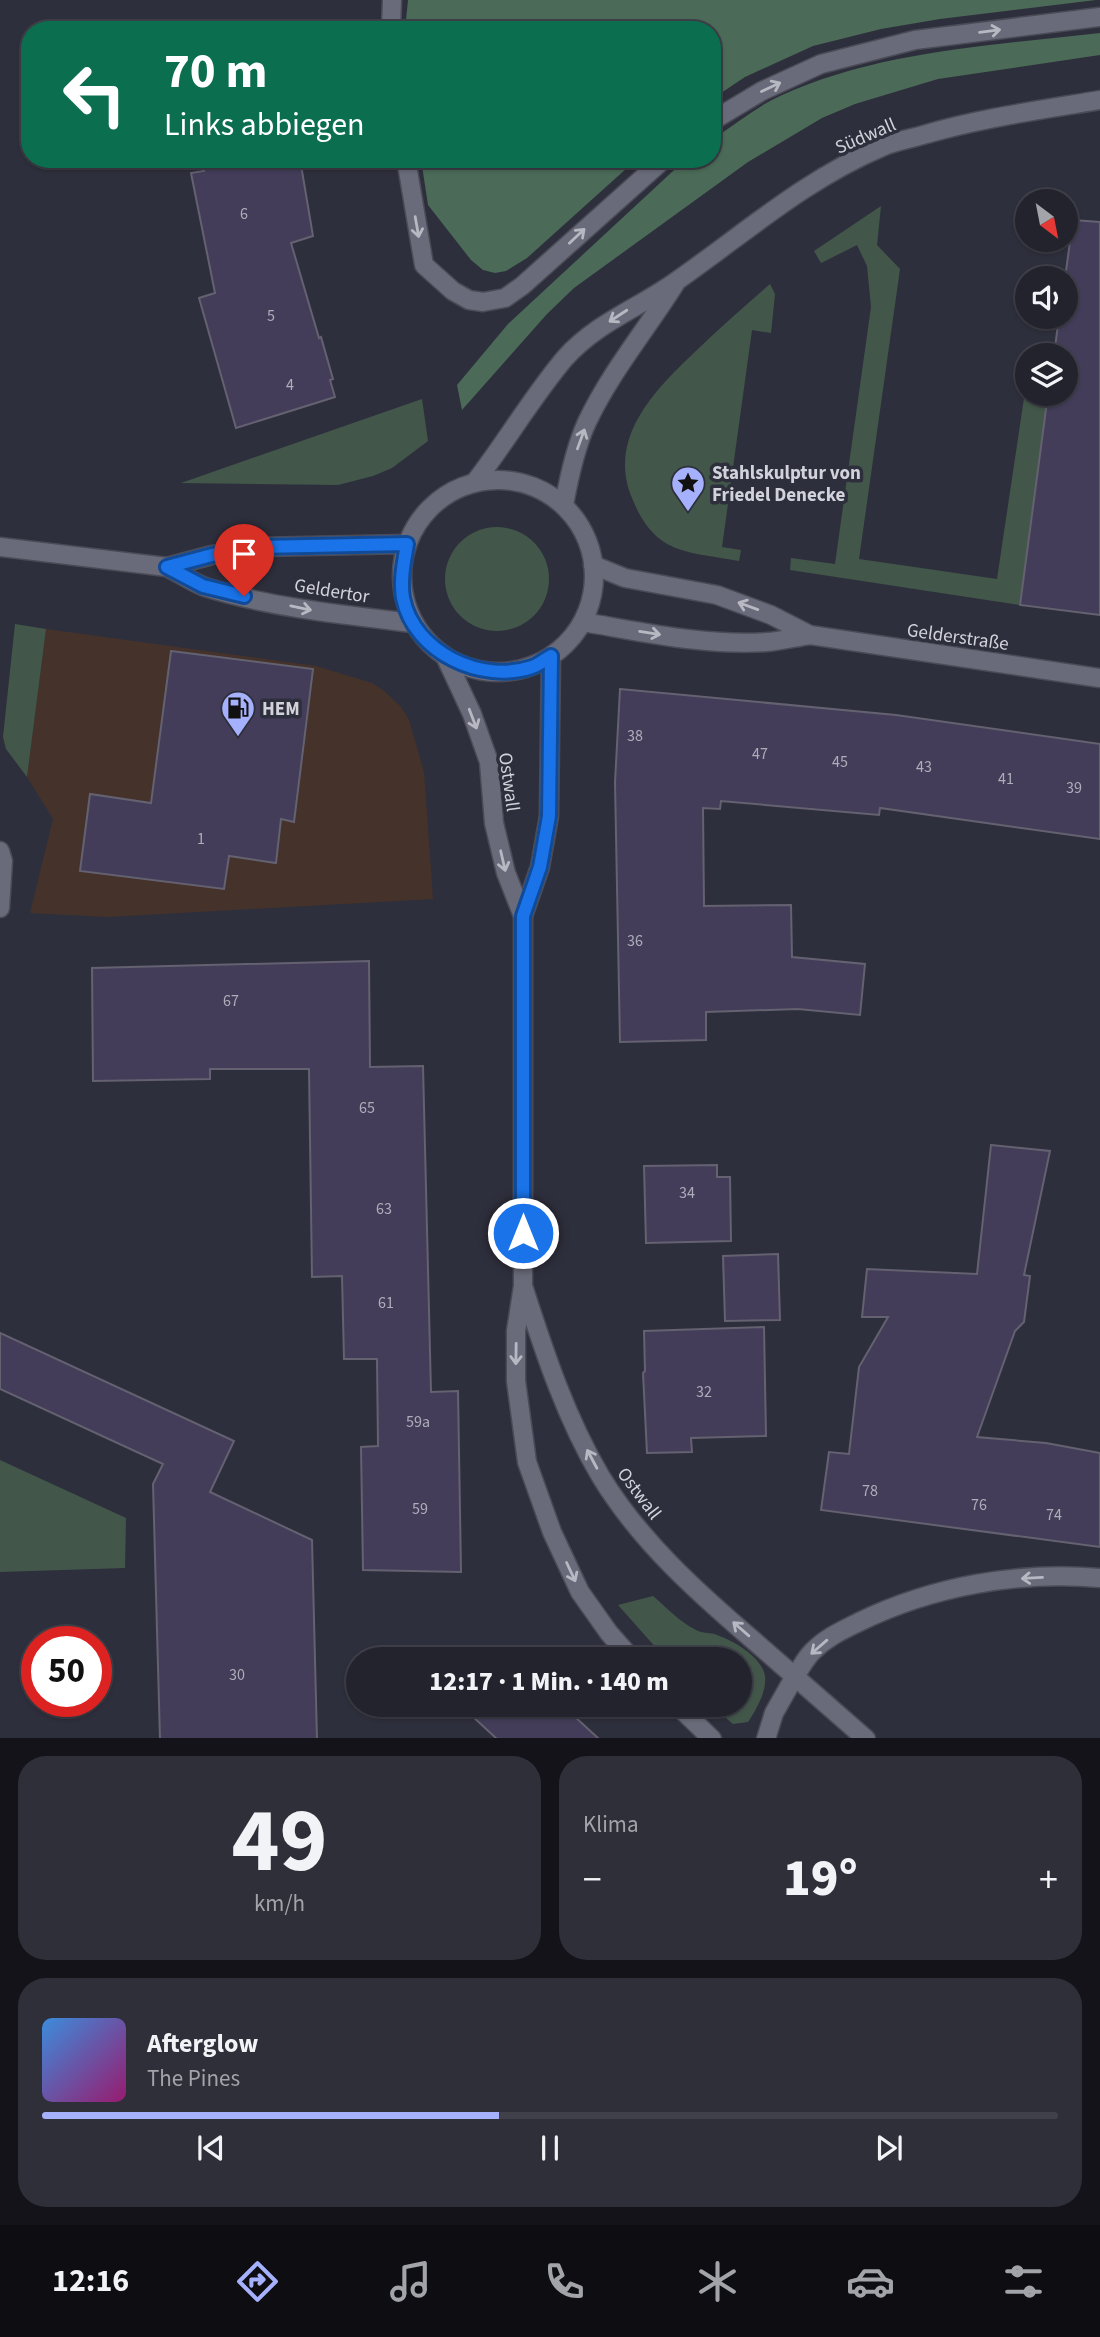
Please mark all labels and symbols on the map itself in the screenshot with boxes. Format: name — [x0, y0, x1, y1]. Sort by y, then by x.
one-way arrow — [978, 24, 1001, 37]
one-way arrow — [760, 80, 781, 93]
street label: Südwall — [831, 111, 900, 161]
north arrow — [1015, 189, 1078, 252]
house number: 6 — [240, 203, 248, 225]
one-way arrow — [411, 215, 424, 237]
one-way arrow — [568, 228, 586, 244]
house number: 5 — [267, 305, 275, 327]
one-way arrow — [608, 309, 628, 323]
house number: 4 — [286, 374, 294, 396]
one-way arrow — [576, 429, 588, 451]
place label: Stahlskulptur von Friedel Denecke — [712, 460, 861, 509]
place icon: Stahlskulptur von Friedel Denecke — [669, 464, 707, 513]
pin — [214, 524, 274, 596]
street label: Geldertor — [292, 572, 372, 611]
one-way arrow — [737, 599, 759, 612]
one-way arrow — [289, 602, 312, 615]
street label: Gelderstraße — [905, 617, 1010, 658]
one-way arrow — [638, 627, 661, 640]
fuel station icon: HEM — [219, 689, 257, 738]
place label: HEM — [262, 696, 300, 723]
one-way arrow — [468, 707, 481, 729]
house number: 38 — [627, 725, 643, 747]
house number: 47 — [752, 743, 768, 765]
street label: Ostwall — [491, 751, 526, 814]
house number: 45 — [832, 751, 848, 773]
house number: 43 — [916, 756, 932, 778]
house number: 41 — [998, 768, 1014, 790]
house number: 39 — [1066, 777, 1082, 799]
house number: 1 — [197, 828, 205, 850]
one-way arrow — [497, 849, 510, 872]
house number: 36 — [627, 930, 643, 952]
house number: 67 — [223, 990, 239, 1012]
house number: 65 — [359, 1097, 375, 1119]
house number: 34 — [679, 1182, 695, 1204]
position arrow — [486, 1196, 560, 1270]
house number: 63 — [376, 1198, 392, 1220]
house number: 61 — [378, 1292, 394, 1314]
one-way arrow — [509, 1342, 523, 1365]
house number: 32 — [696, 1381, 712, 1403]
house number: 59a — [406, 1411, 430, 1433]
one-way arrow — [585, 1449, 598, 1470]
street label: Ostwall — [610, 1462, 668, 1526]
house number: 78 — [862, 1480, 878, 1502]
house number: 76 — [971, 1494, 987, 1516]
house number: 59 — [412, 1498, 428, 1520]
house number: 74 — [1046, 1504, 1062, 1526]
one-way arrow — [565, 1561, 578, 1582]
one-way arrow — [1021, 1571, 1044, 1584]
one-way arrow — [732, 1621, 750, 1637]
speed limit sign: 50 — [21, 1626, 112, 1717]
one-way arrow — [810, 1639, 828, 1655]
house number: 30 — [229, 1664, 245, 1686]

